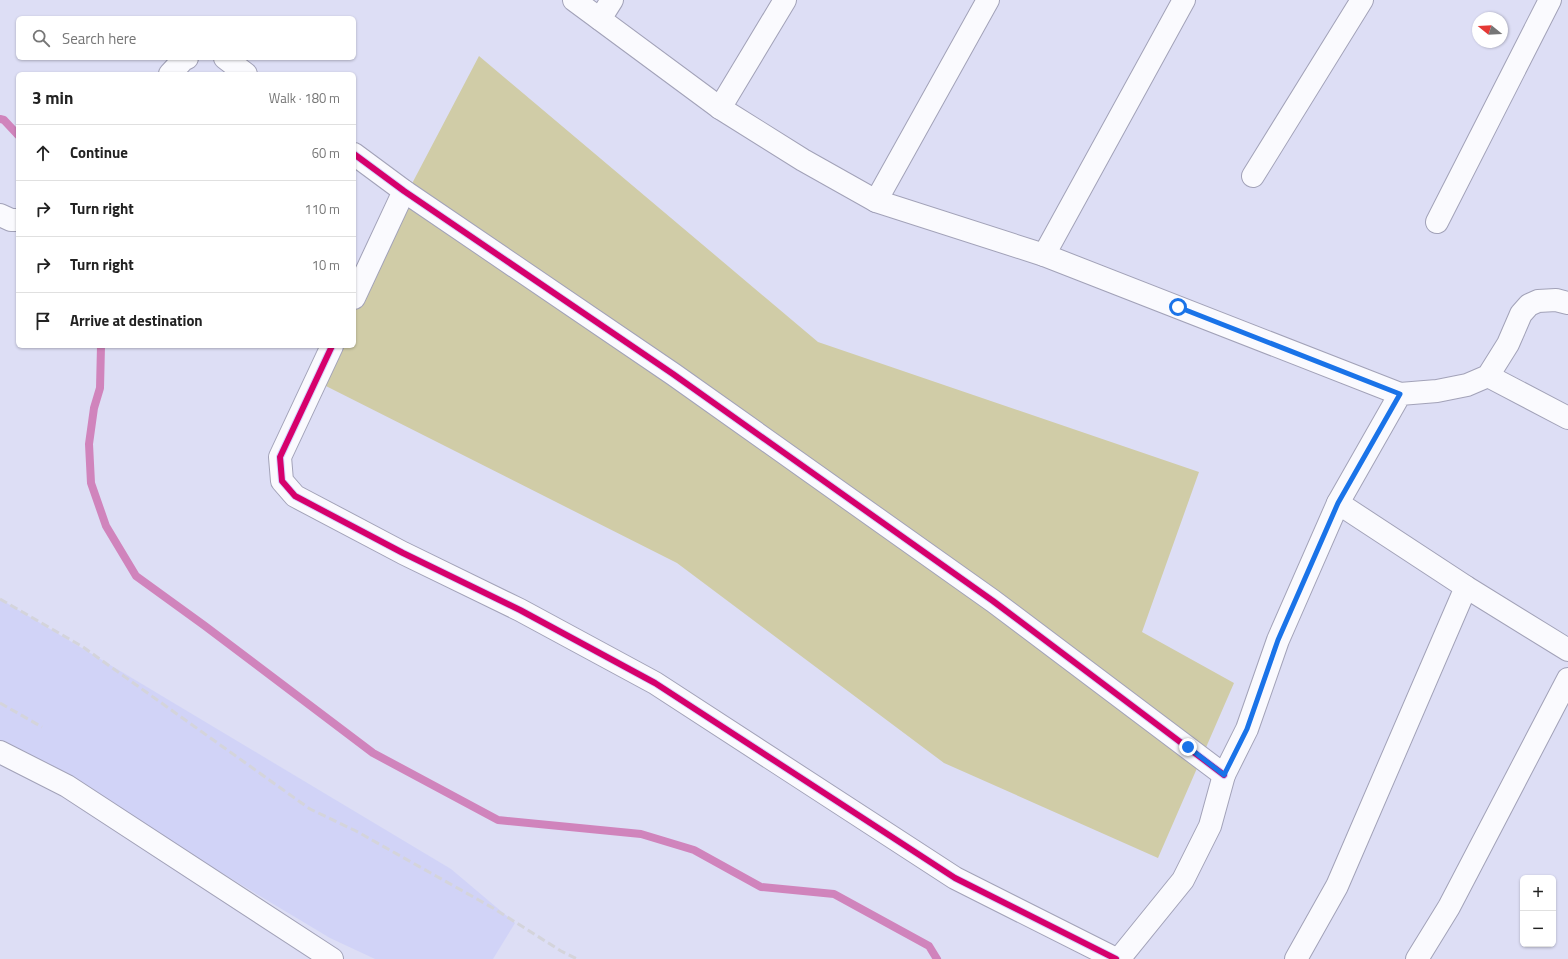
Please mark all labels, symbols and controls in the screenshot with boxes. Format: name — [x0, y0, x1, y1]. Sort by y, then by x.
north arrow — [1472, 12, 1508, 48]
search box — [16, 16, 356, 60]
icon: search — [30, 27, 52, 49]
text: Search here — [62, 27, 136, 50]
text: 3 min — [32, 85, 73, 111]
text: Walk · 180 m — [269, 88, 340, 108]
text: Continue — [70, 141, 128, 164]
icon: ahead — [32, 142, 54, 164]
text: 60 m — [312, 143, 340, 163]
text: Turn right — [70, 197, 134, 220]
icon: right — [32, 198, 54, 220]
text: 110 m — [304, 199, 340, 219]
text: Turn right — [70, 253, 134, 276]
icon: right — [32, 254, 54, 276]
text: 10 m — [312, 255, 340, 275]
route start — [1169, 298, 1187, 316]
text: Arrive at destination — [70, 309, 203, 332]
icon: arrive — [32, 310, 54, 332]
route end — [1179, 738, 1197, 756]
map controls — [1520, 875, 1556, 947]
button: + — [1520, 875, 1556, 911]
button: − — [1520, 911, 1556, 947]

